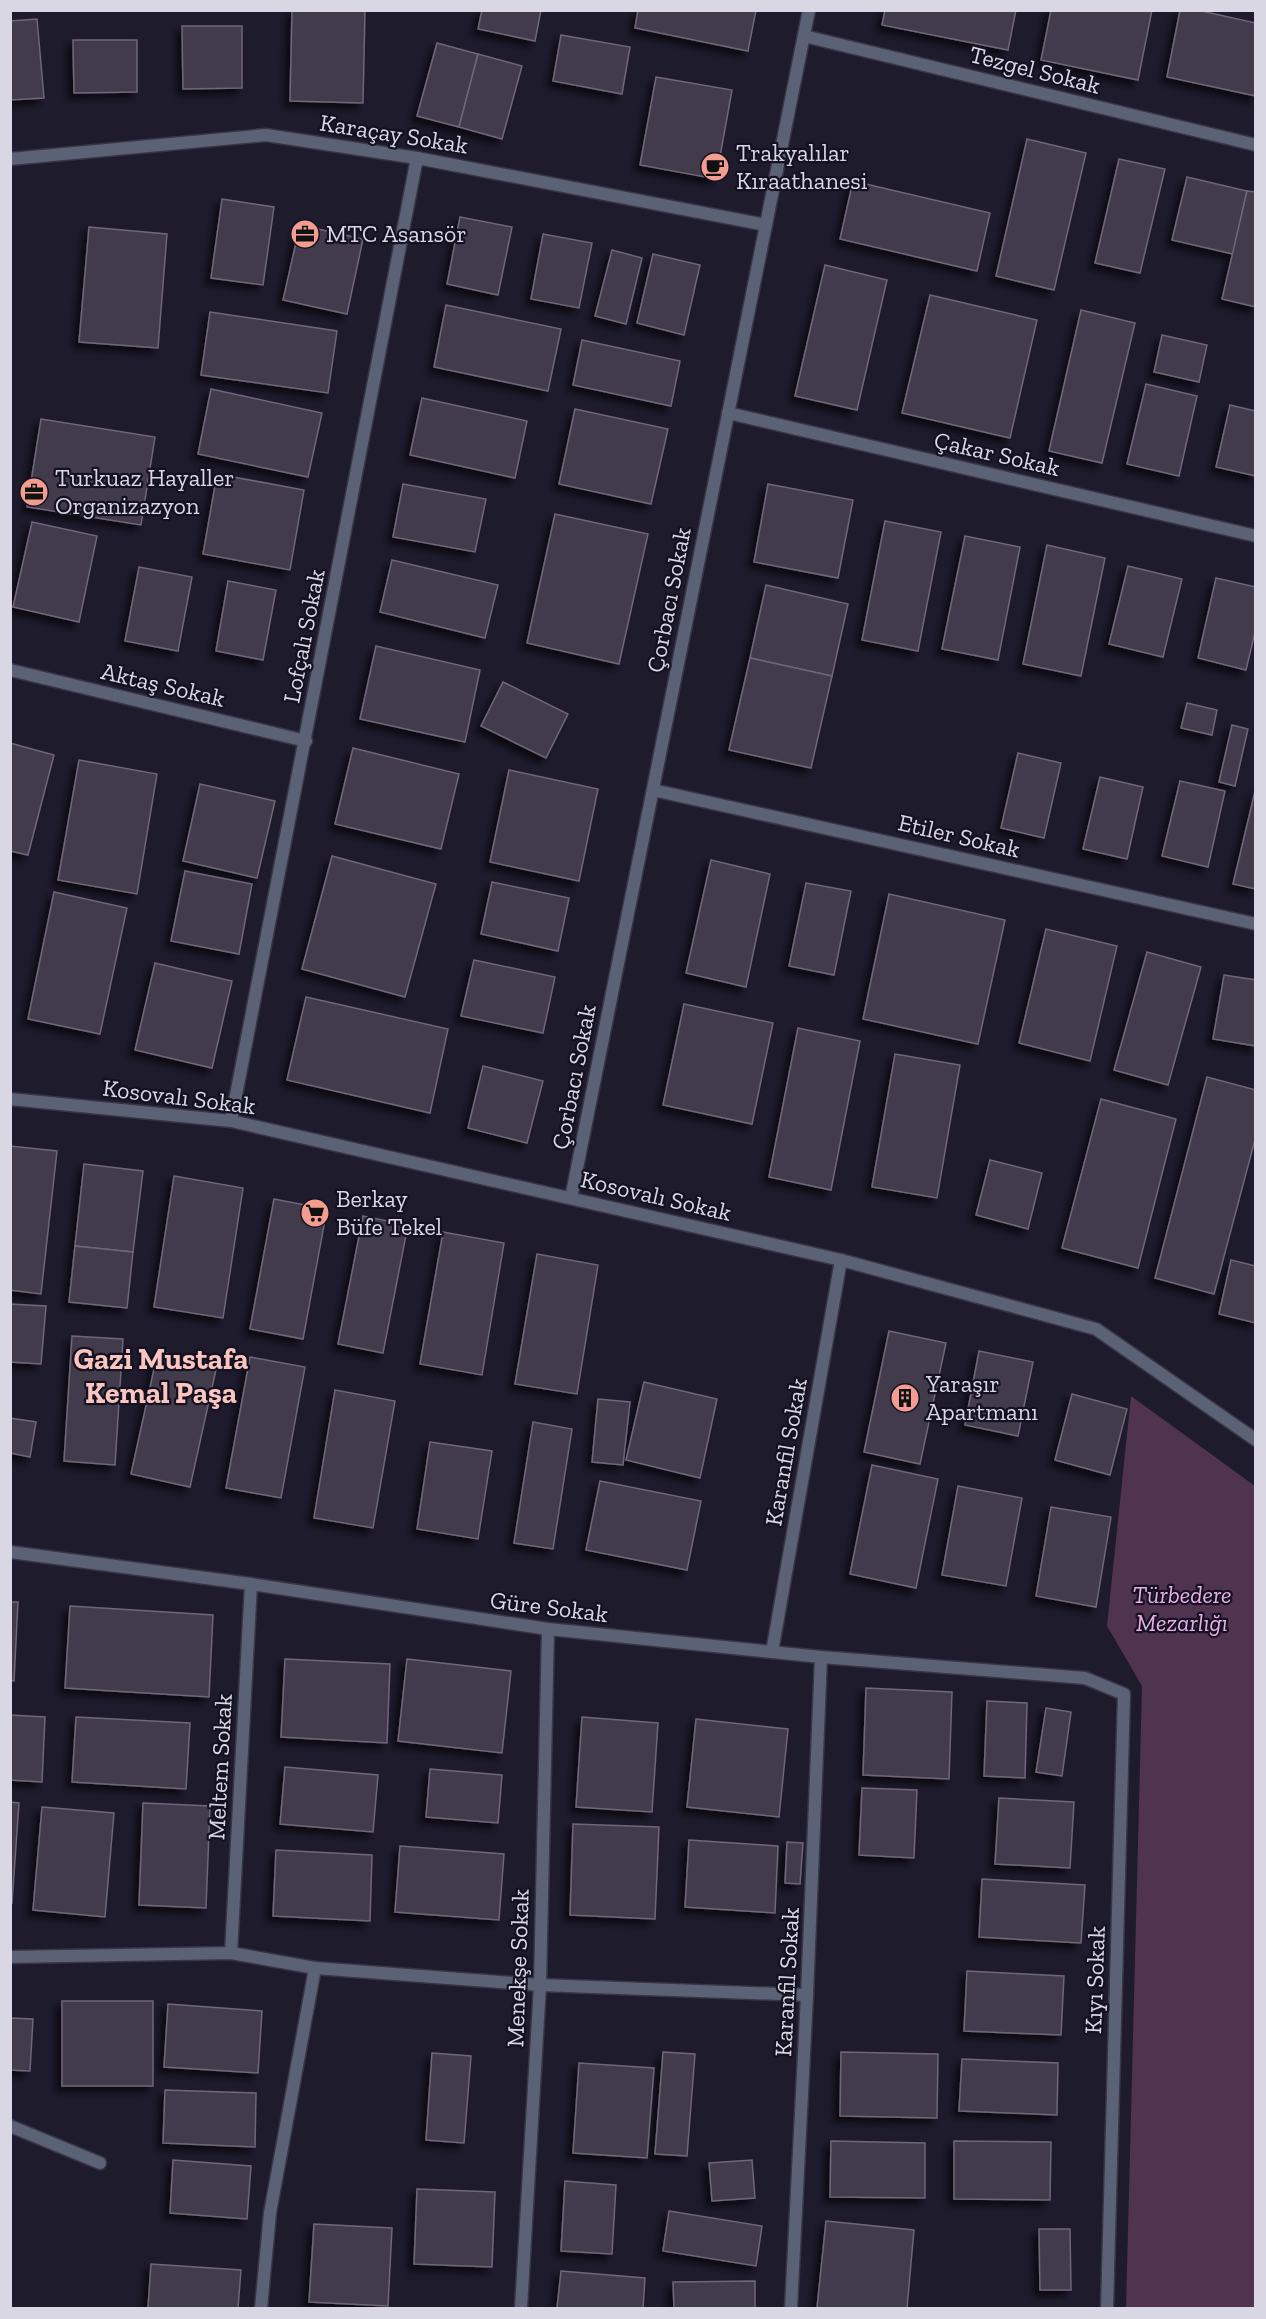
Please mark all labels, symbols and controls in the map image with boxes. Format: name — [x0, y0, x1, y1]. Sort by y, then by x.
street label: Tezgel Sokak — [967, 39, 1104, 100]
street label: Karaçay Sokak — [318, 107, 471, 160]
place label: Trakyalılar Kıraathanesi — [736, 138, 868, 195]
cafe icon: Trakyalılar Kıraathanesi — [699, 151, 731, 183]
office icon: MTC Asansör — [289, 218, 321, 250]
place label: MTC Asansör — [326, 219, 466, 248]
street label: Çakar Sokak — [932, 425, 1063, 482]
place label: Turkuaz Hayaller Organizazyon — [55, 463, 234, 520]
office icon: Turkuaz Hayaller Organizazyon — [18, 476, 50, 508]
street label: Çorbacı Sokak — [640, 524, 697, 675]
street label: Lofçalı Sokak — [276, 566, 331, 705]
street label: Aktaş Sokak — [98, 656, 228, 713]
street label: Etiler Sokak — [895, 807, 1023, 864]
street label: Çorbacı Sokak — [545, 1001, 602, 1152]
street label: Kosovalı Sokak — [101, 1073, 258, 1120]
street label: Kosovalı Sokak — [578, 1164, 735, 1227]
place label: Berkay Büfe Tekel — [336, 1184, 442, 1241]
supermarket icon: Berkay Büfe Tekel — [299, 1197, 331, 1229]
district label: Gazi Mustafa Kemal Paşa — [74, 1341, 248, 1411]
place label: Yaraşır Apartmanı — [925, 1369, 1038, 1426]
street label: Karanfil Sokak — [758, 1375, 813, 1528]
building icon: Yaraşır Apartmanı — [889, 1382, 921, 1414]
park label: Türbedere Mezarlığı — [1132, 1580, 1232, 1637]
street label: Güre Sokak — [488, 1585, 610, 1628]
street label: Meltem Sokak — [201, 1693, 238, 1841]
street label: Menekşe Sokak — [500, 1888, 535, 2048]
street label: Karanfil Sokak — [768, 1906, 805, 2057]
street label: Kıyı Sokak — [1078, 1925, 1111, 2034]

